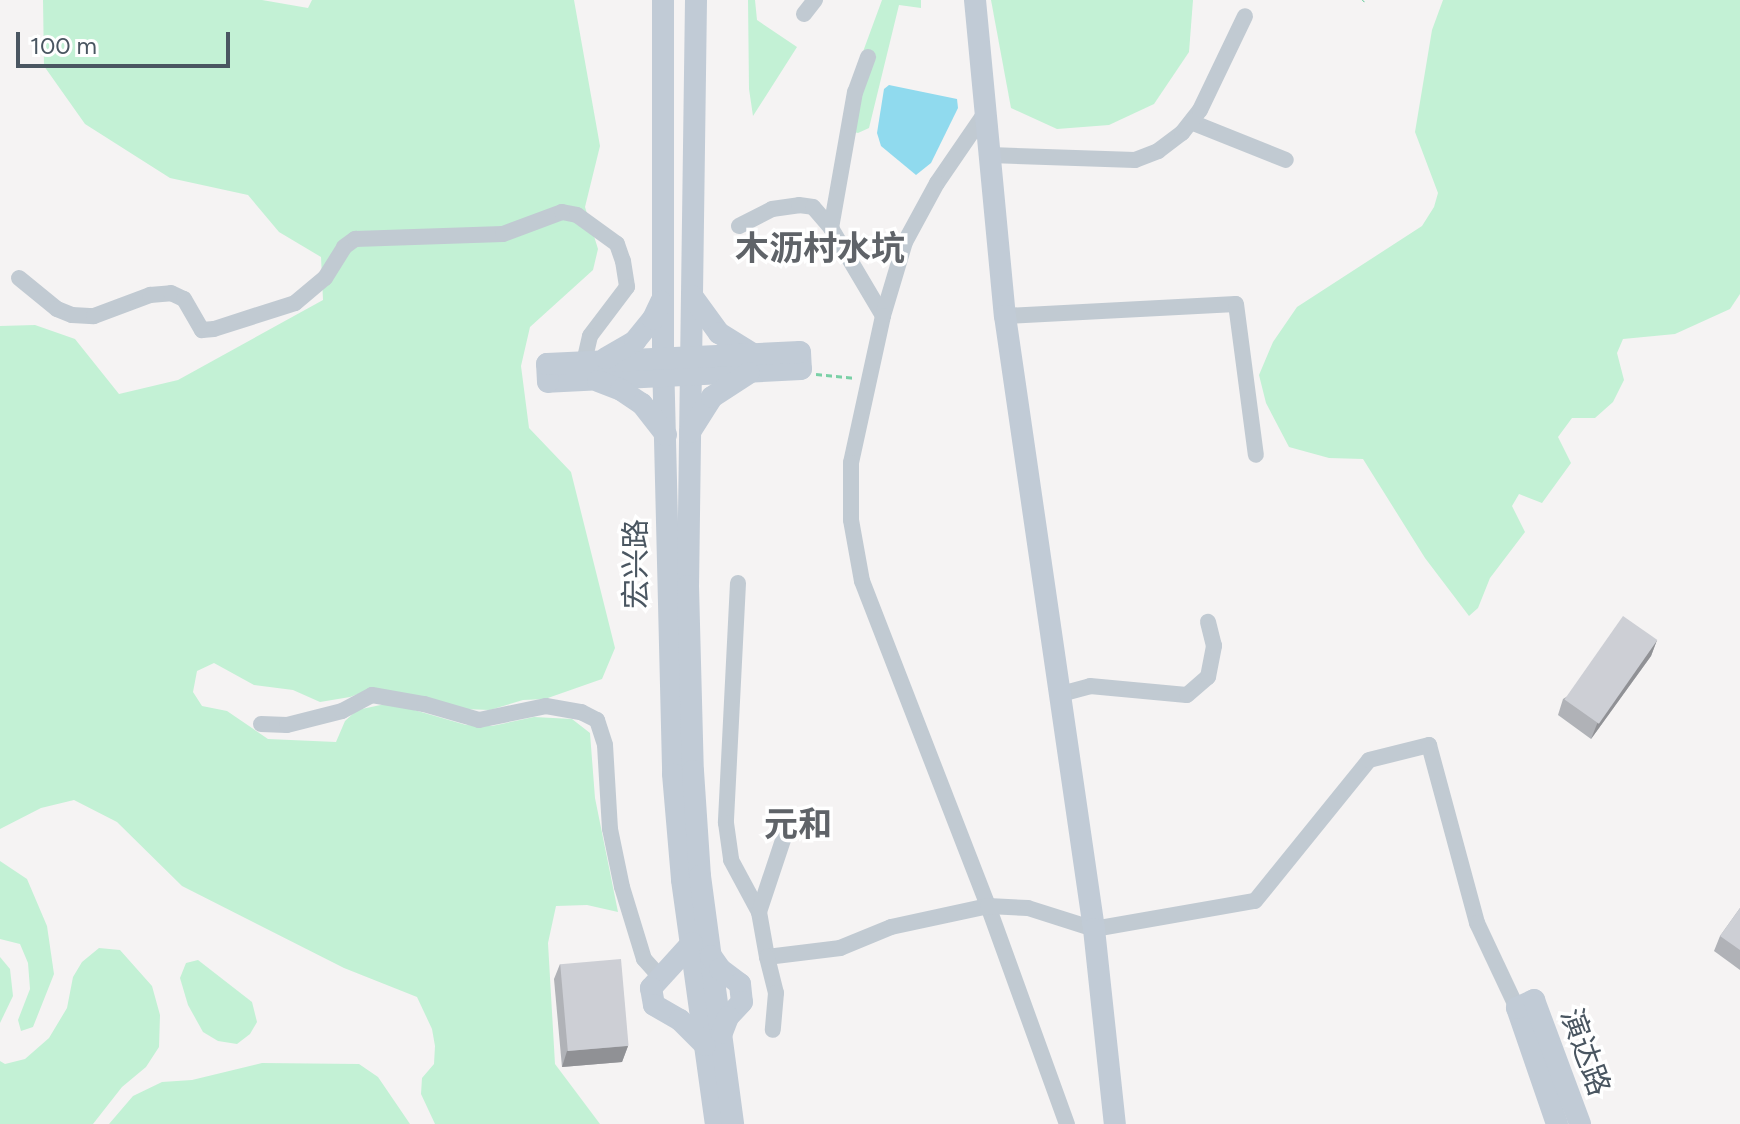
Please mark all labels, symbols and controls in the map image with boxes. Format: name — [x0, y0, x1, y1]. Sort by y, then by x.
scale bar — [20, 16, 234, 66]
text: 100 m — [30, 31, 97, 60]
district label: 木沥村水坑 — [735, 229, 905, 269]
street label: 宏兴路 — [618, 519, 654, 609]
district label: 元和 — [764, 805, 832, 845]
street label: 演达路 — [1553, 1004, 1617, 1100]

